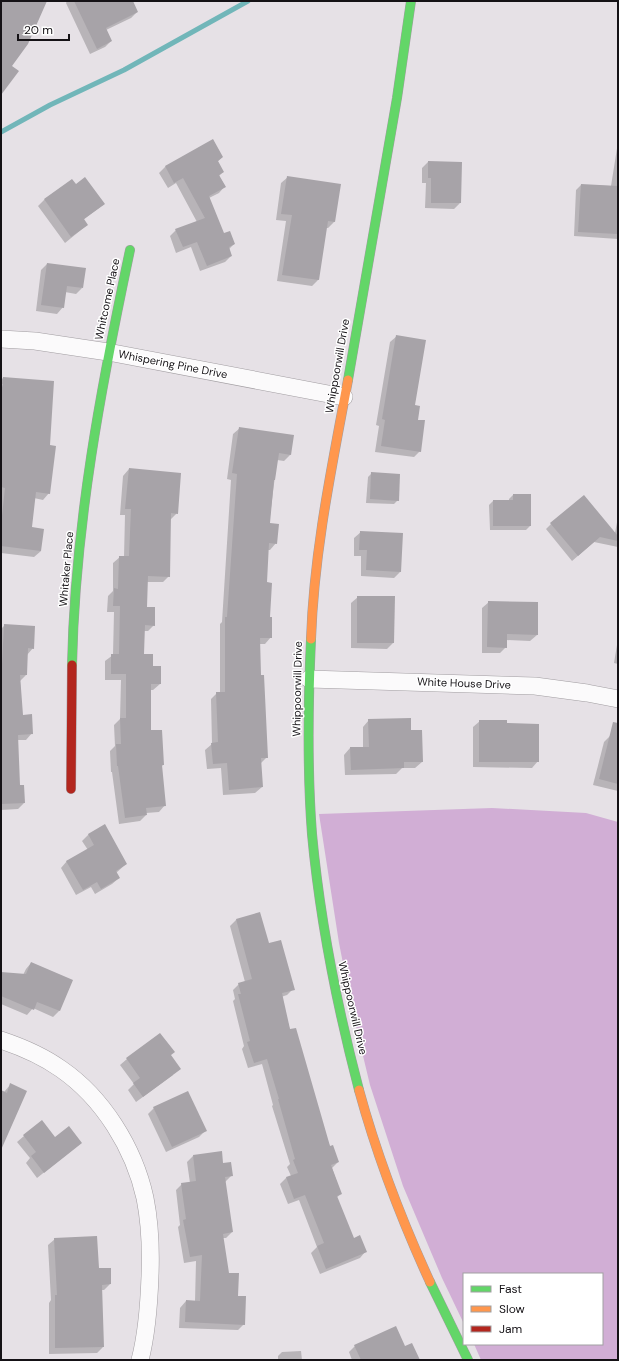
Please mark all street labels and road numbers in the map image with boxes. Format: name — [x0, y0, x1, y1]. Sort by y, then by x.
street label: Whitcome Place — [92, 257, 122, 341]
street label: Whippoorwill Drive — [322, 318, 352, 414]
street label: Whispering Pine Drive — [117, 347, 229, 381]
street label: Whitaker Place — [56, 531, 76, 607]
street label: Whippoorwill Drive — [289, 641, 305, 737]
street label: White House Drive — [417, 674, 511, 692]
street label: Whippoorwill Drive — [335, 960, 371, 1056]

